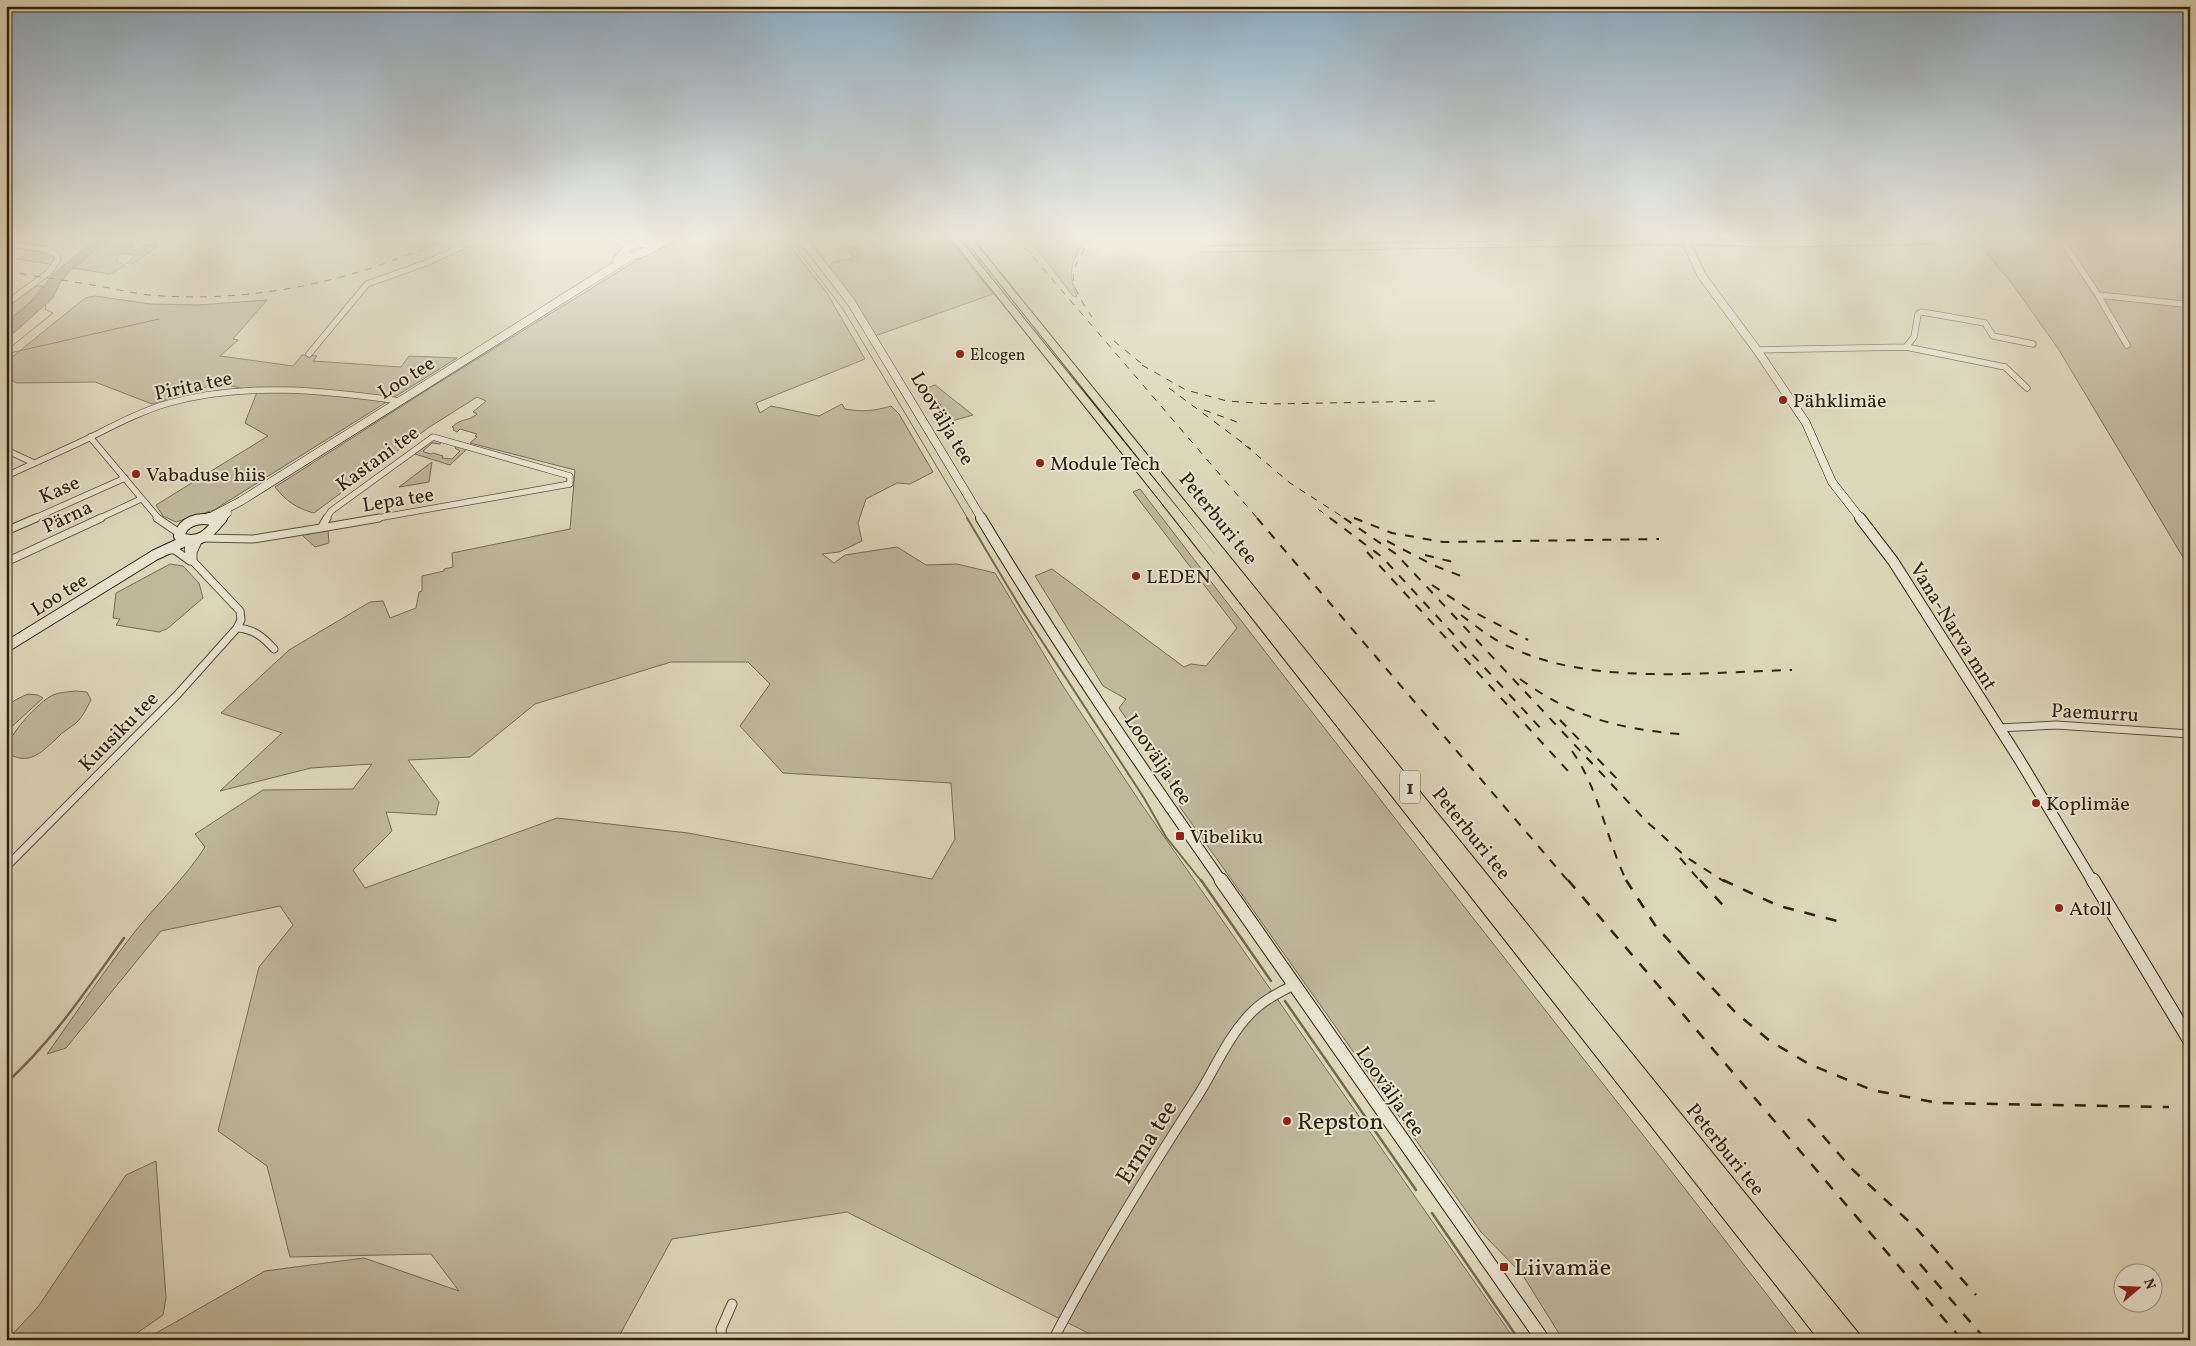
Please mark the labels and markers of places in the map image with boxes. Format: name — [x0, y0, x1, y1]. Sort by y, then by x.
place label: Elcogen — [970, 345, 1025, 367]
marker: Elcogen — [954, 348, 966, 360]
place label: Pähklimäe — [1793, 388, 1887, 416]
marker: Pähklimäe — [1777, 394, 1789, 406]
place label: Module Tech — [1050, 451, 1160, 479]
marker: Module Tech — [1034, 457, 1046, 469]
place label: Vabaduse hiis — [146, 462, 266, 490]
marker: Vabaduse hiis — [130, 468, 142, 480]
place label: LEDEN — [1146, 564, 1211, 592]
marker: LEDEN — [1130, 570, 1142, 582]
place label: Koplimäe — [2046, 791, 2130, 819]
marker: Koplimäe — [2030, 797, 2042, 809]
place label: Vibeliku — [1190, 824, 1263, 852]
marker: Vibeliku — [1174, 830, 1186, 842]
place label: Atoll — [2069, 896, 2112, 924]
marker: Atoll — [2053, 902, 2065, 914]
place label: Repston — [1297, 1106, 1384, 1140]
marker: Repston — [1281, 1115, 1293, 1127]
place label: Liivamäe — [1514, 1252, 1611, 1286]
marker: Liivamäe — [1498, 1261, 1510, 1273]

